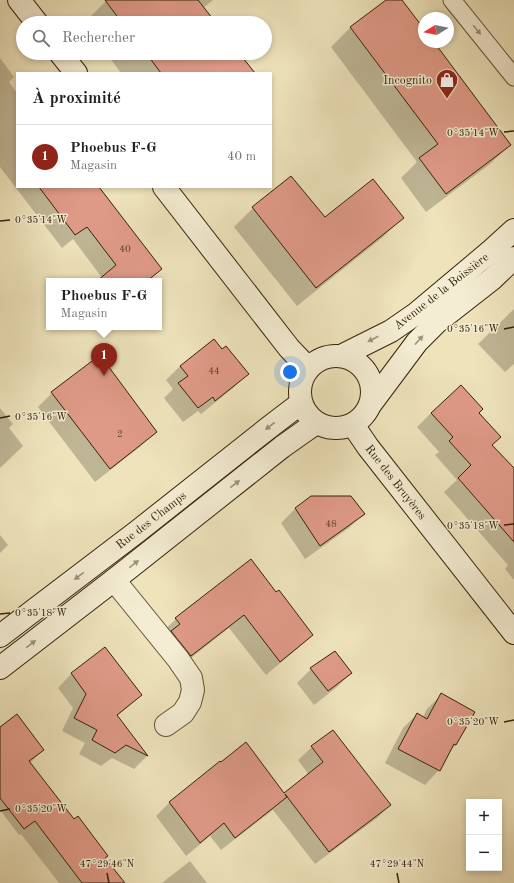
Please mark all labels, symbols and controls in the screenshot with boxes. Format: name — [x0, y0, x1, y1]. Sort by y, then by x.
north arrow — [418, 12, 454, 48]
search box — [16, 16, 272, 60]
one-way arrow — [472, 25, 481, 36]
icon: search — [30, 27, 52, 49]
text: Rechercher — [62, 31, 135, 46]
shop icon: Incognito — [434, 67, 460, 100]
place label: Incognito — [383, 75, 432, 87]
text: À proximité — [32, 90, 121, 107]
text: 0°35'14"W — [447, 128, 499, 138]
text: Phoebus F-G — [70, 141, 157, 156]
text: 1 — [41, 150, 49, 163]
text: 40 m — [227, 150, 256, 163]
text: Magasin — [70, 159, 117, 172]
text: 0°35'14"W — [15, 215, 67, 225]
house number: 40 — [119, 244, 131, 254]
street label: Avenue de la Boissière — [392, 251, 491, 332]
popup — [46, 278, 162, 330]
text: Phoebus F-G — [61, 289, 147, 304]
text: Magasin — [61, 307, 108, 320]
text: 0°35'16"W — [447, 324, 499, 334]
one-way arrow — [415, 335, 424, 345]
one-way arrow — [367, 336, 379, 343]
pin: 1 — [91, 343, 117, 376]
your location — [280, 362, 300, 382]
house number: 44 — [208, 366, 220, 376]
text: 0°35'16"W — [15, 412, 67, 422]
one-way arrow — [264, 422, 275, 430]
house number: 2 — [117, 429, 123, 439]
street label: Rue des Bruyères — [362, 443, 428, 522]
one-way arrow — [230, 479, 241, 488]
street label: Rue des Champs — [114, 490, 189, 552]
house number: 48 — [325, 519, 337, 529]
text: 0°35'18"W — [447, 521, 499, 531]
one-way arrow — [128, 560, 139, 569]
one-way arrow — [74, 571, 85, 580]
text: 0°35'18"W — [15, 608, 67, 618]
one-way arrow — [26, 640, 37, 649]
text: 0°35'20"W — [447, 717, 499, 727]
map controls — [466, 799, 502, 871]
button: + — [466, 799, 502, 835]
text: 0°35'20"W — [15, 804, 67, 814]
button: − — [466, 835, 502, 871]
text: 47°29'46"N — [80, 859, 135, 869]
text: 47°29'44"N — [370, 859, 425, 869]

